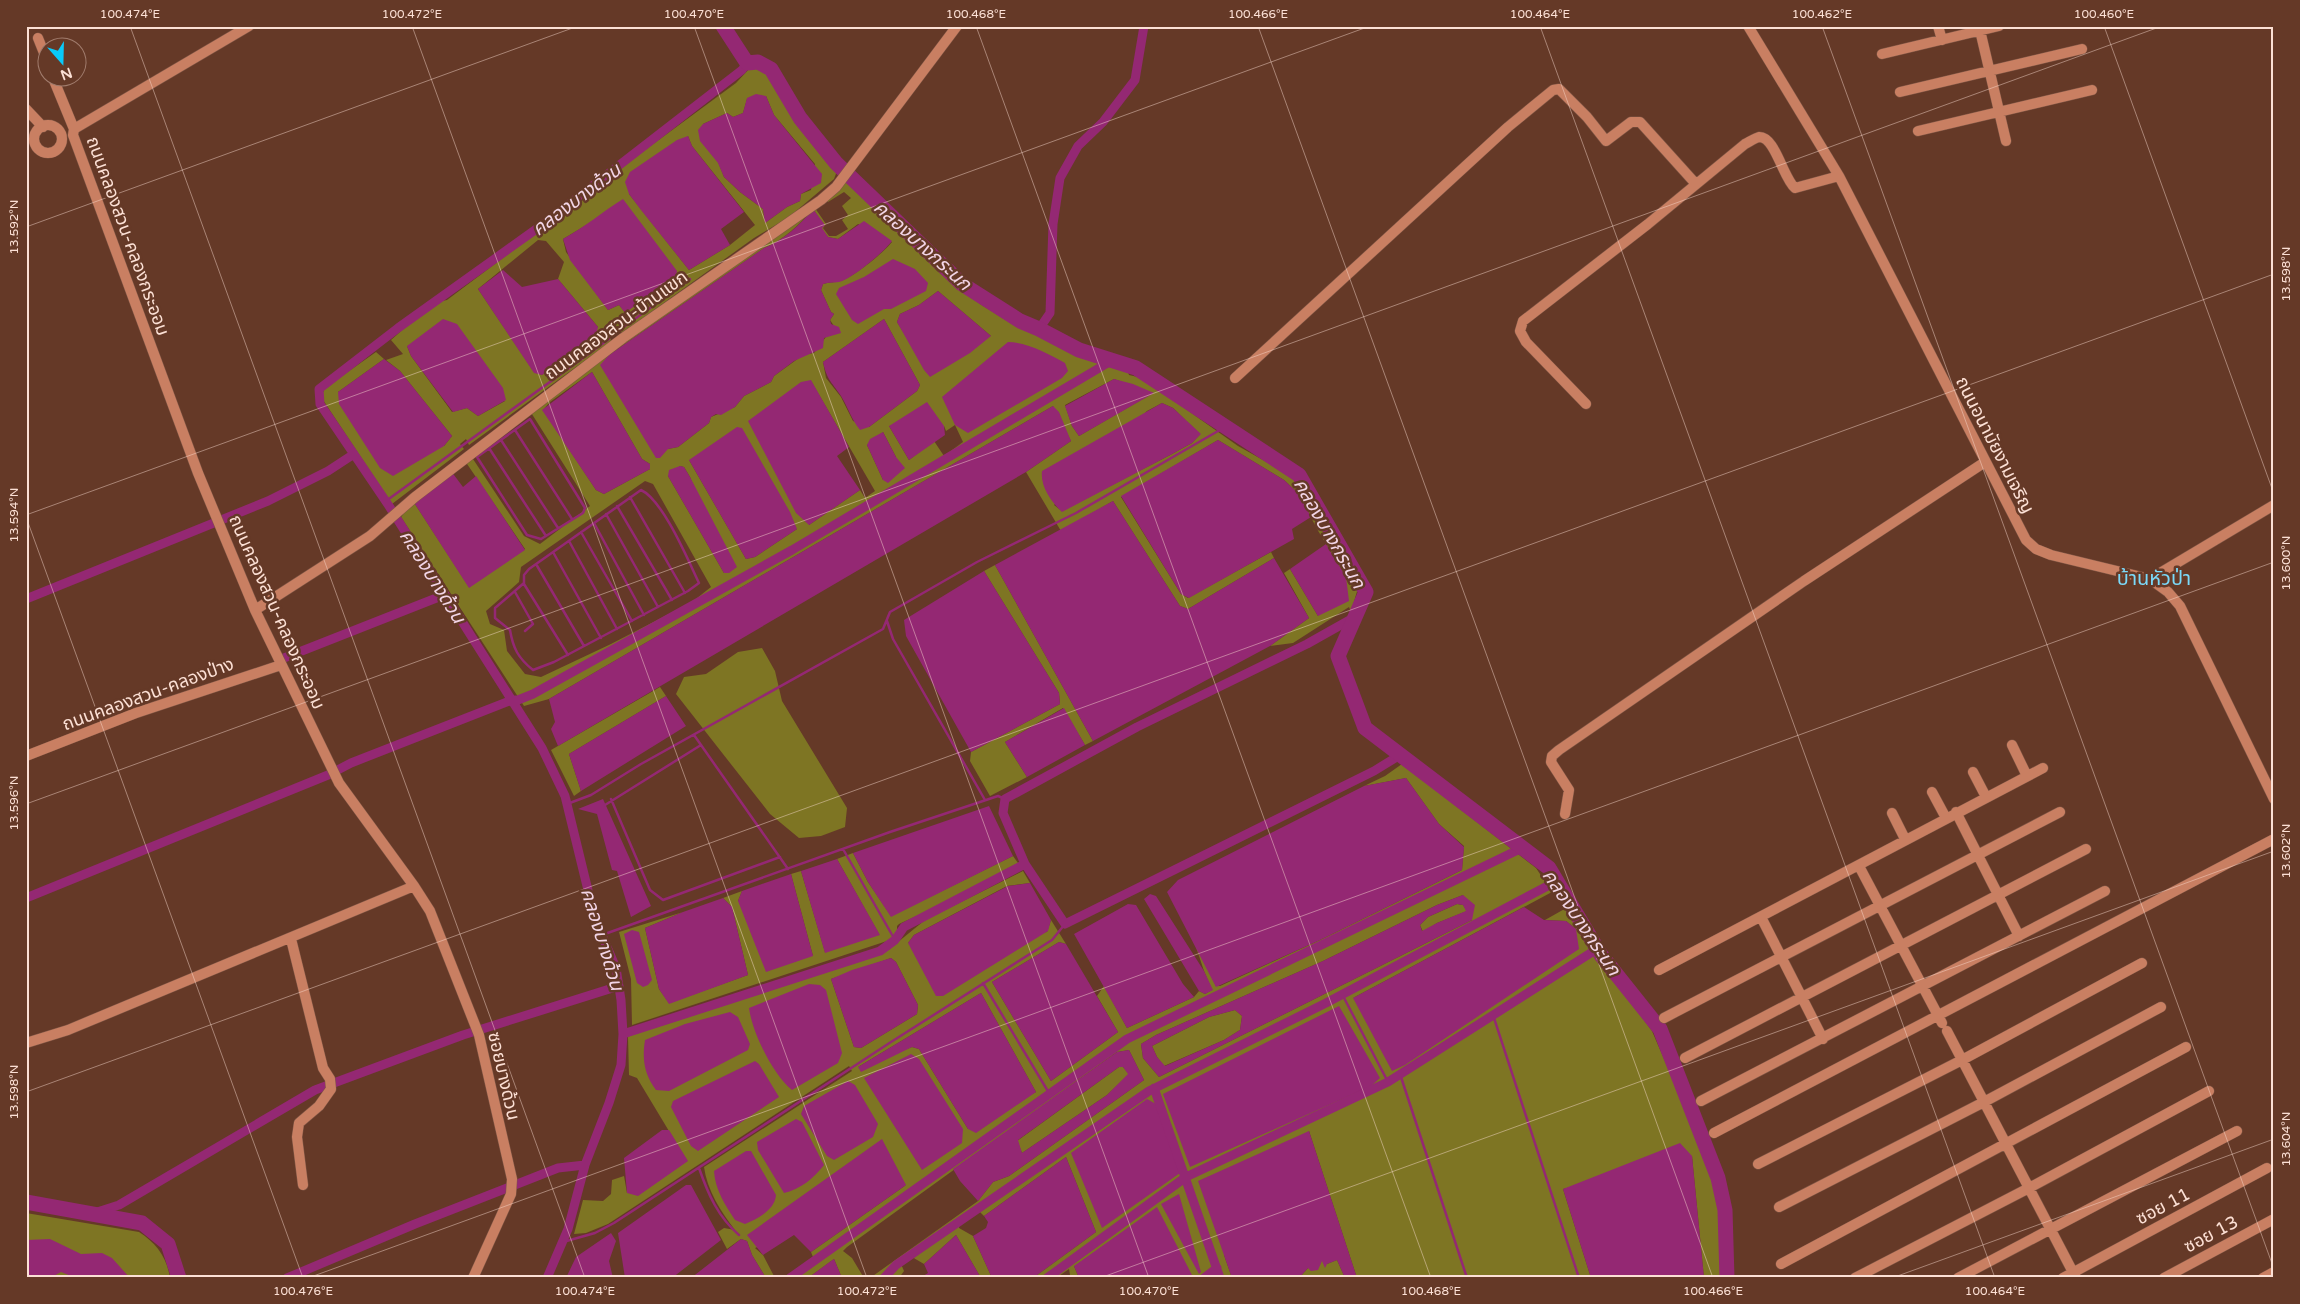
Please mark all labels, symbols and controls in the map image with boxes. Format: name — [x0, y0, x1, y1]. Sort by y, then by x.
text: 100.474°E — [100, 7, 160, 21]
text: 100.472°E — [382, 7, 442, 21]
text: 100.470°E — [664, 7, 724, 21]
text: 100.468°E — [946, 7, 1006, 21]
text: 100.466°E — [1228, 7, 1288, 21]
text: 100.464°E — [1510, 7, 1570, 21]
text: 100.462°E — [1792, 7, 1852, 21]
text: 100.460°E — [2074, 7, 2134, 21]
north arrow — [38, 38, 88, 88]
text: N — [58, 64, 74, 84]
street label: ถนนคลองสวน-คลองกระออม — [82, 133, 174, 339]
water label: คลองบางด้วน — [528, 158, 627, 240]
water label: คลองบางกระนก — [869, 196, 976, 296]
text: 13.592°N — [7, 200, 21, 254]
text: 13.598°N — [2279, 247, 2293, 301]
street label: ถนนคลองสวน-บ้านแขก — [540, 266, 692, 384]
street label: ถนนอนามัยงามเจริญ — [1951, 373, 2039, 517]
water label: คลองบางกระนก — [1289, 475, 1370, 593]
text: 13.594°N — [7, 488, 21, 542]
street label: ถนนคลองสวน-คลองกระออม — [224, 511, 330, 713]
water label: คลองบางด้วน — [395, 526, 470, 628]
text: 13.600°N — [2279, 536, 2293, 590]
district label: บ้านหัวป่า — [2117, 567, 2191, 591]
street label: ถนนคลองสวน-คลองป่าง — [59, 653, 237, 735]
text: 13.596°N — [7, 776, 21, 830]
text: 13.602°N — [2279, 824, 2293, 878]
water label: คลองบางกระนก — [1538, 865, 1625, 980]
water label: คลองบางด้วน — [576, 886, 628, 994]
street label: ซอยบางด้วน — [483, 1030, 525, 1122]
text: 13.598°N — [7, 1065, 21, 1119]
text: 13.604°N — [2279, 1112, 2293, 1166]
street label: ซอย 11 — [2132, 1183, 2194, 1229]
street label: ซอย 13 — [2180, 1211, 2242, 1257]
text: 100.476°E — [273, 1284, 333, 1298]
text: 100.474°E — [555, 1284, 615, 1298]
text: 100.472°E — [837, 1284, 897, 1298]
text: 100.470°E — [1119, 1284, 1179, 1298]
text: 100.468°E — [1401, 1284, 1461, 1298]
text: 100.466°E — [1683, 1284, 1743, 1298]
text: 100.464°E — [1965, 1284, 2025, 1298]

